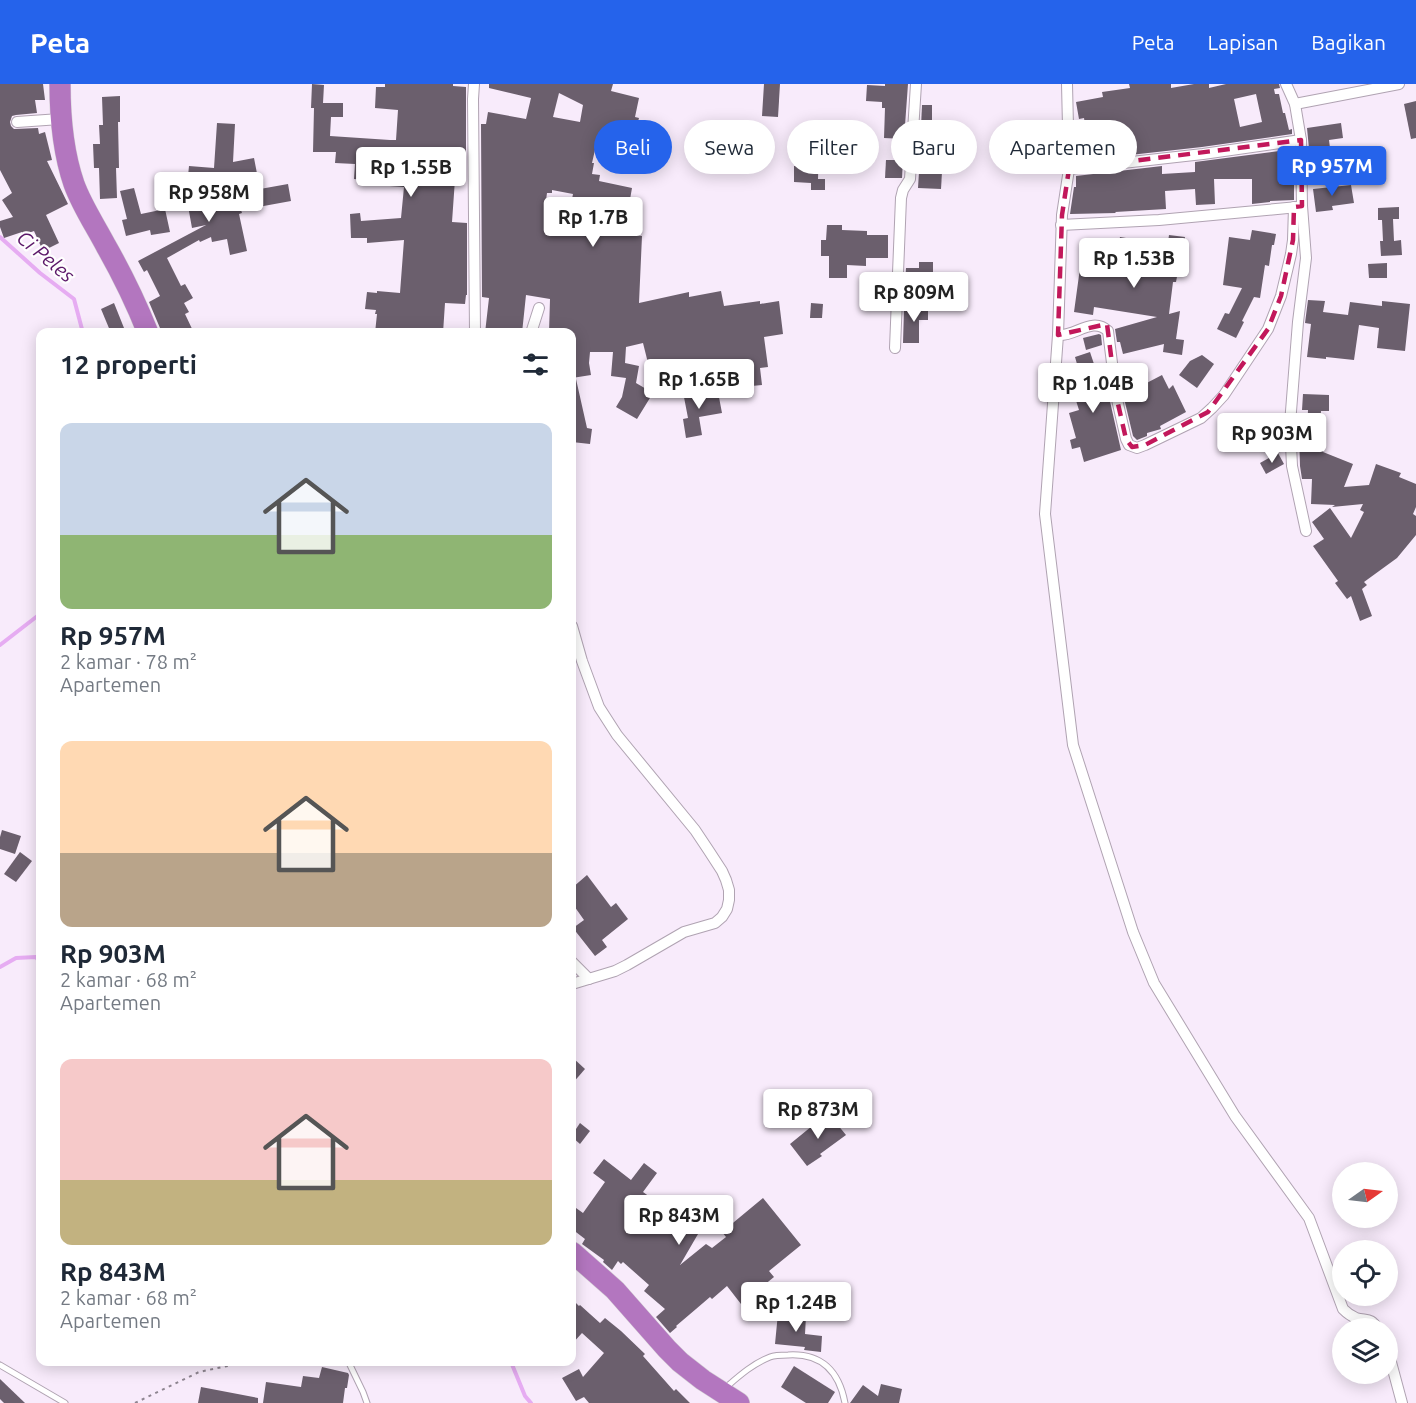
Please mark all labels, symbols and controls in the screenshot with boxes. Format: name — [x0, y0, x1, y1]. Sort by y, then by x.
text: Peta — [30, 27, 90, 58]
text: Peta — [1132, 30, 1175, 54]
text: Lapisan — [1208, 30, 1278, 54]
text: Bagikan — [1311, 30, 1386, 54]
chip: Beli — [594, 120, 672, 174]
chip: Sewa — [684, 120, 775, 174]
chip: Filter — [787, 120, 879, 174]
chip: Baru — [891, 120, 977, 174]
chip: Apartemen — [989, 120, 1137, 174]
pin: Rp 957M — [1277, 146, 1387, 197]
pin: Rp 1.55B — [349, 147, 473, 198]
text: Rp 957M — [1291, 154, 1373, 177]
text: Rp 1.55B — [370, 155, 452, 178]
pin: Rp 958M — [154, 172, 264, 223]
text: Rp 958M — [168, 180, 250, 203]
pin: Rp 1.7B — [538, 197, 648, 248]
text: Rp 1.7B — [558, 205, 628, 228]
water label: Ci Peles — [13, 225, 80, 287]
pin: Rp 1.53B — [1072, 238, 1196, 289]
text: Rp 1.53B — [1093, 246, 1175, 269]
pin: Rp 809M — [859, 272, 969, 323]
text: Rp 809M — [873, 280, 955, 303]
icon: filters — [519, 348, 552, 381]
text: 12 properti — [60, 350, 197, 379]
pin: Rp 1.65B — [637, 359, 761, 410]
pin: Rp 1.04B — [1031, 363, 1155, 414]
text: Rp 1.65B — [658, 367, 740, 390]
text: Rp 1.04B — [1052, 371, 1134, 394]
pin: Rp 903M — [1217, 413, 1327, 464]
text: Rp 903M — [1231, 421, 1313, 444]
icon: home — [252, 462, 360, 570]
text: Rp 957M — [60, 621, 166, 650]
text: 2 kamar · 78 m² — [60, 650, 197, 673]
text: Apartemen — [60, 673, 161, 696]
icon: home — [252, 780, 360, 888]
text: Rp 903M — [60, 939, 166, 968]
text: 2 kamar · 68 m² — [60, 968, 197, 991]
text: Apartemen — [60, 991, 161, 1014]
pin: Rp 873M — [763, 1089, 873, 1140]
text: Rp 873M — [777, 1097, 859, 1120]
icon: home — [252, 1098, 360, 1206]
north arrow — [1332, 1162, 1398, 1228]
map controls — [1332, 1162, 1398, 1384]
pin: Rp 843M — [624, 1195, 734, 1246]
text: Rp 843M — [638, 1203, 720, 1226]
button: locate — [1332, 1240, 1398, 1306]
text: Rp 843M — [60, 1257, 166, 1286]
pin: Rp 1.24B — [734, 1282, 858, 1333]
text: 2 kamar · 68 m² — [60, 1286, 197, 1309]
text: Rp 1.24B — [755, 1290, 837, 1313]
text: Apartemen — [60, 1309, 161, 1332]
button: layers — [1332, 1318, 1398, 1384]

